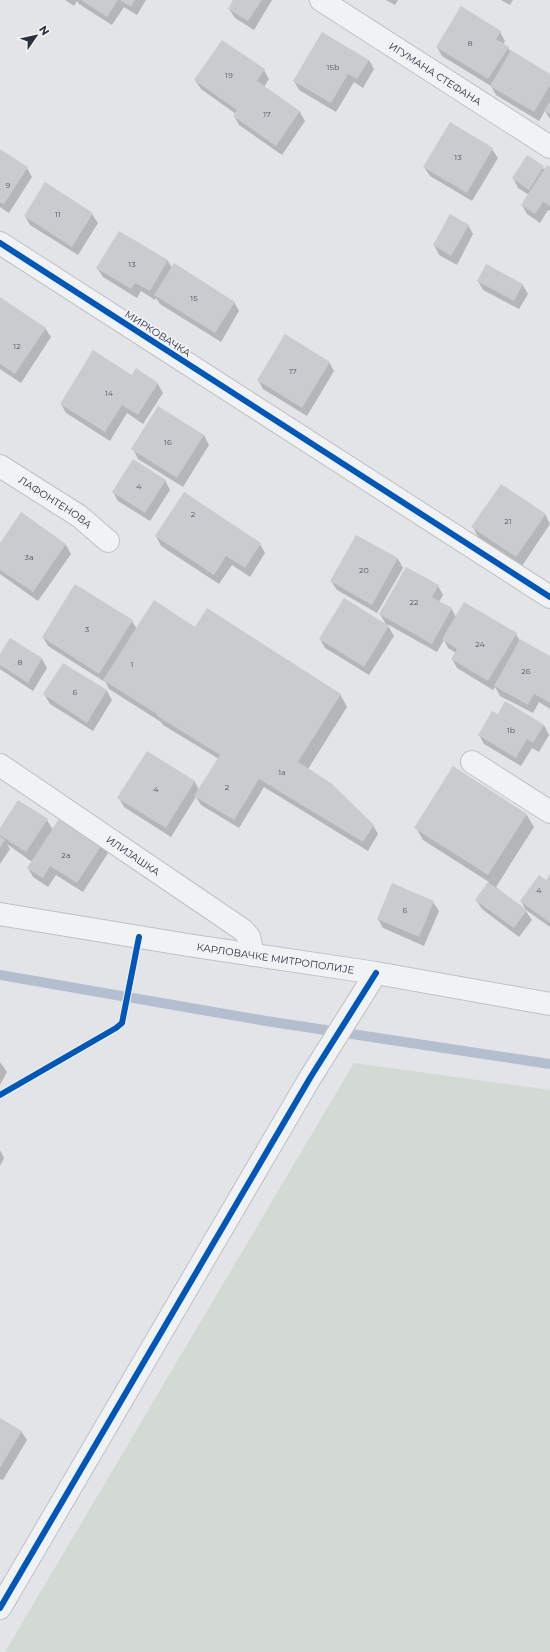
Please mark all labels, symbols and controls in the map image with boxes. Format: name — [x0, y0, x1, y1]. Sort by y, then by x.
north arrow — [16, 16, 56, 56]
text: N — [36, 23, 53, 38]
house number: 8 — [467, 38, 473, 48]
street label: ИГУМАНА СТЕФАНА — [386, 39, 484, 109]
house number: 15b — [327, 62, 340, 72]
house number: 19 — [225, 70, 233, 80]
house number: 17 — [263, 109, 271, 119]
house number: 13 — [454, 152, 462, 162]
house number: 9 — [6, 180, 11, 190]
house number: 11 — [55, 209, 61, 219]
house number: 13 — [128, 259, 136, 269]
house number: 15 — [190, 293, 198, 303]
street label: МИРКОВАЧКА — [122, 307, 194, 360]
house number: 12 — [13, 341, 21, 351]
house number: 17 — [289, 366, 297, 376]
house number: 14 — [105, 388, 114, 398]
house number: 16 — [164, 437, 172, 447]
street label: ЛАФОНТЕНОВА — [16, 473, 95, 532]
house number: 4 — [136, 481, 142, 491]
house number: 2 — [191, 509, 196, 519]
house number: 21 — [504, 516, 512, 526]
house number: 3a — [24, 552, 34, 562]
house number: 20 — [359, 565, 369, 575]
house number: 22 — [409, 597, 419, 607]
house number: 3 — [85, 624, 90, 634]
house number: 24 — [475, 639, 486, 649]
house number: 8 — [17, 657, 23, 667]
house number: 1 — [131, 659, 133, 669]
house number: 26 — [521, 666, 531, 676]
house number: 6 — [73, 687, 78, 697]
house number: 1b — [507, 725, 516, 735]
house number: 1a — [278, 767, 286, 777]
house number: 2 — [225, 782, 230, 792]
house number: 4 — [153, 784, 159, 794]
street label: ИЛИЈАШКА — [104, 833, 163, 879]
house number: 2a — [61, 850, 71, 860]
house number: 4 — [536, 885, 542, 895]
house number: 6 — [403, 905, 408, 915]
street label: КАРЛОВАЧКЕ МИТРОПОЛИЈЕ — [196, 940, 355, 977]

